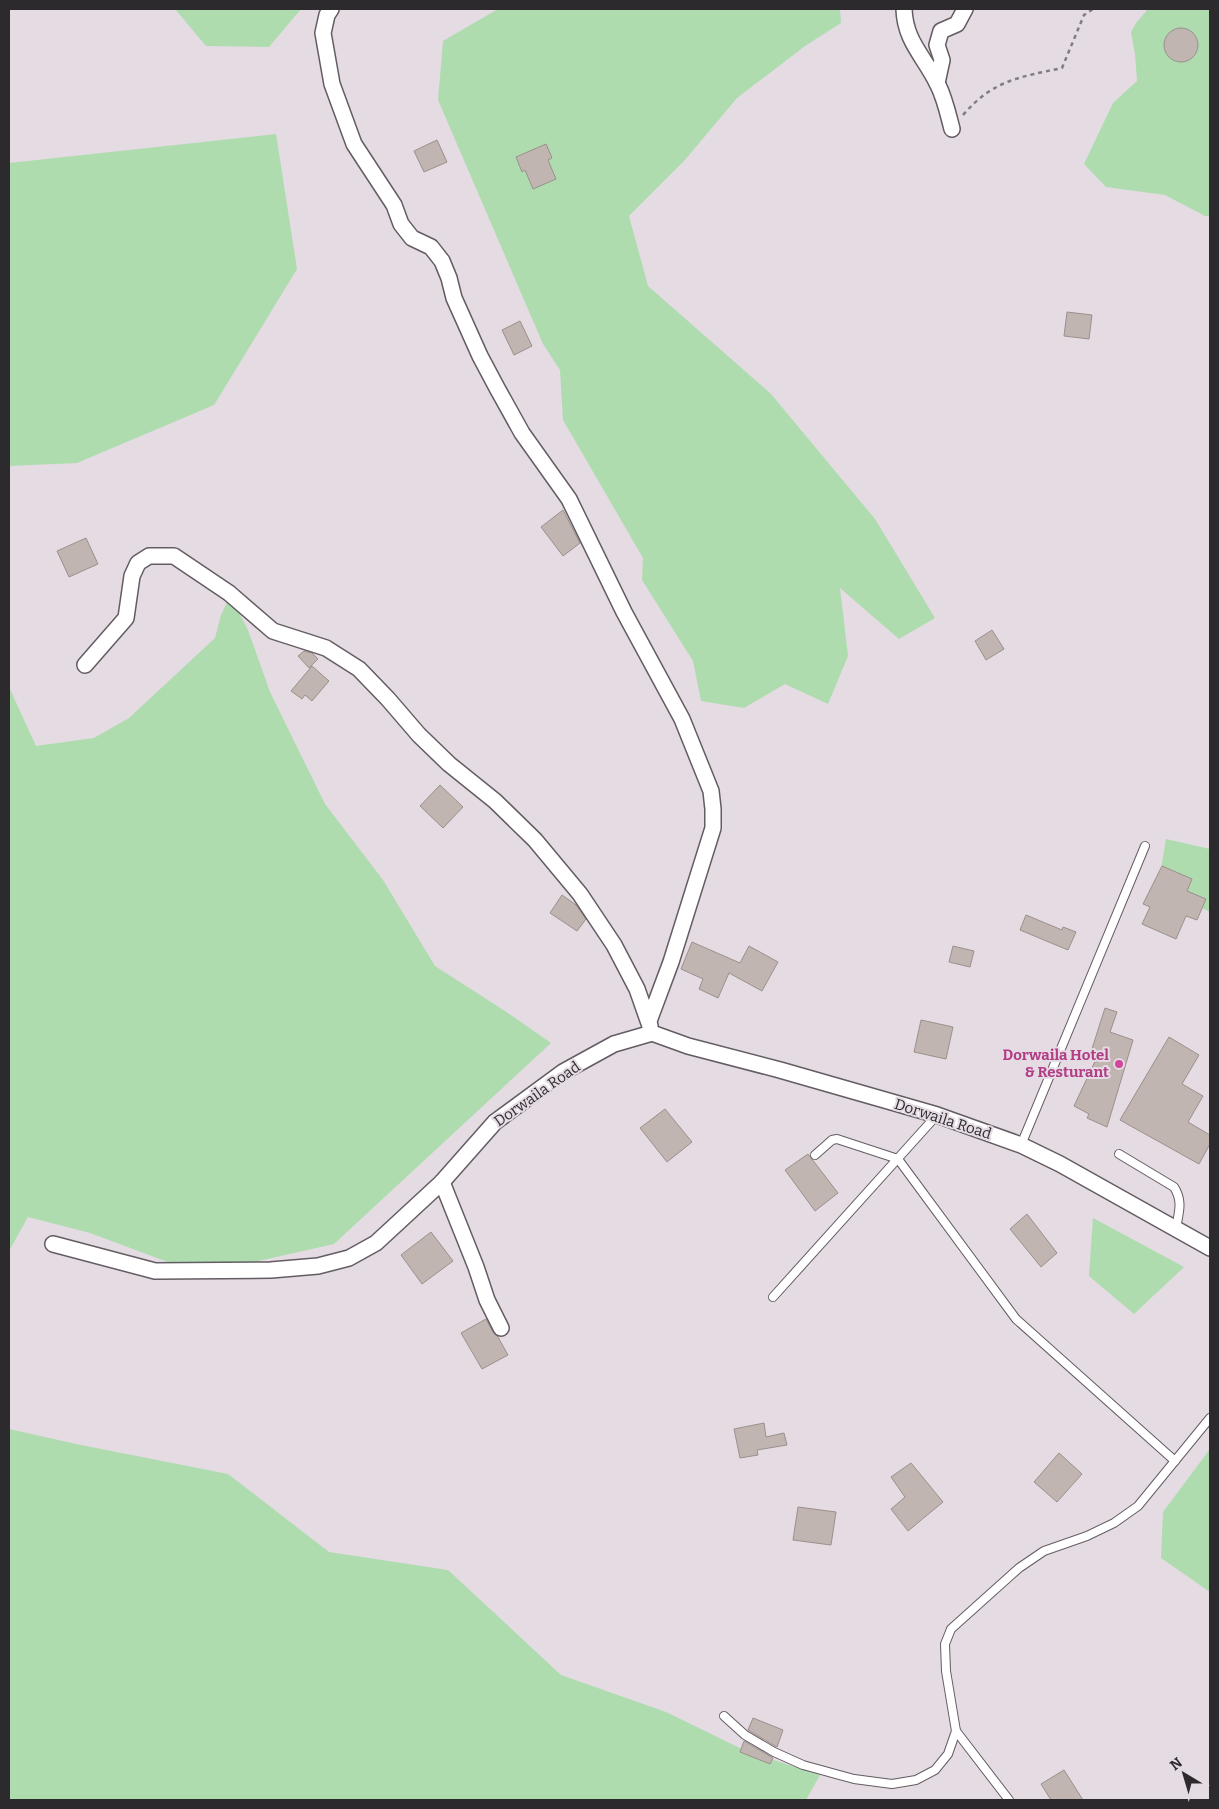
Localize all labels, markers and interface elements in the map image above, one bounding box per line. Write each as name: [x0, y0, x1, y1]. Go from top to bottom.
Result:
place label: Dorwaila Hotel & Resturant: [1003, 1046, 1109, 1081]
street label: Dorwaila Road: [490, 1058, 584, 1130]
marker: Dorwaila Hotel & Resturant: [1113, 1058, 1125, 1070]
street label: Dorwaila Road: [892, 1095, 994, 1143]
north arrow: [1159, 1749, 1209, 1799]
text: N: [1167, 1754, 1186, 1774]

